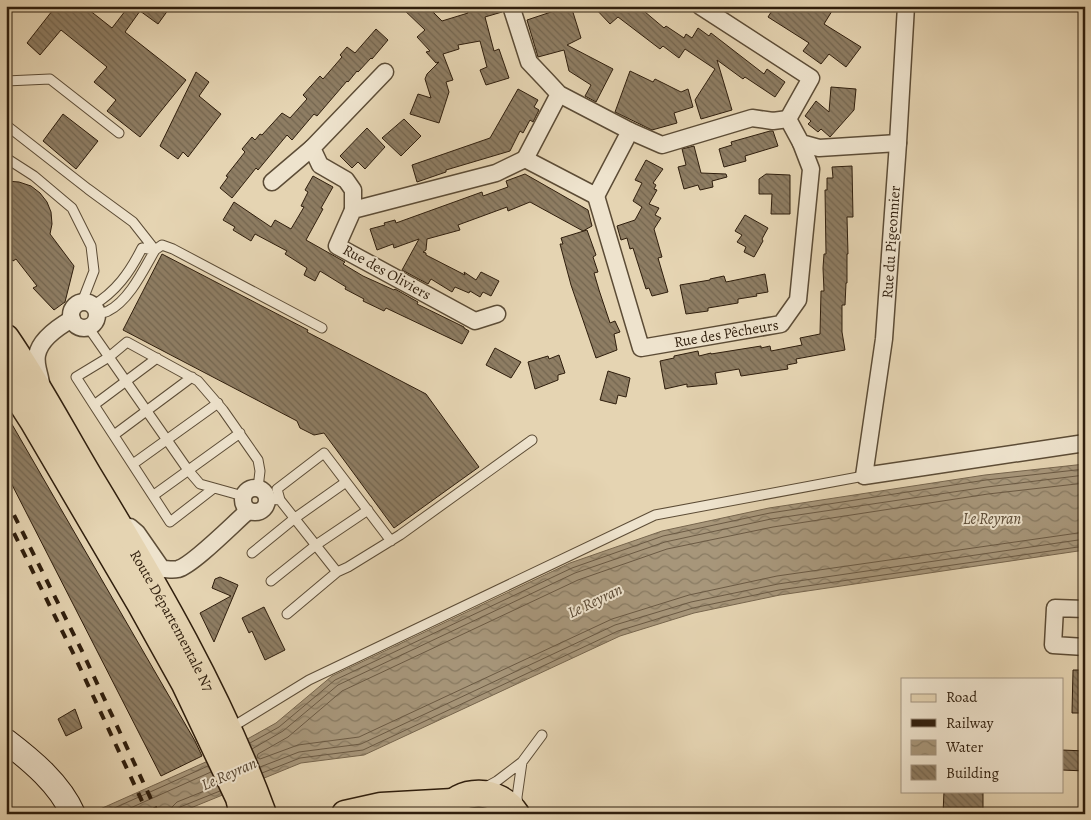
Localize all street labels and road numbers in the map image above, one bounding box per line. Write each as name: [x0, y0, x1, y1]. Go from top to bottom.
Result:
street label: Rue du Pigeonnier: [877, 185, 905, 299]
street label: Rue des Oliviers: [339, 240, 435, 304]
street label: Rue des Pêcheurs: [672, 315, 780, 352]
street label: Route Départementale N7: [125, 546, 219, 696]

